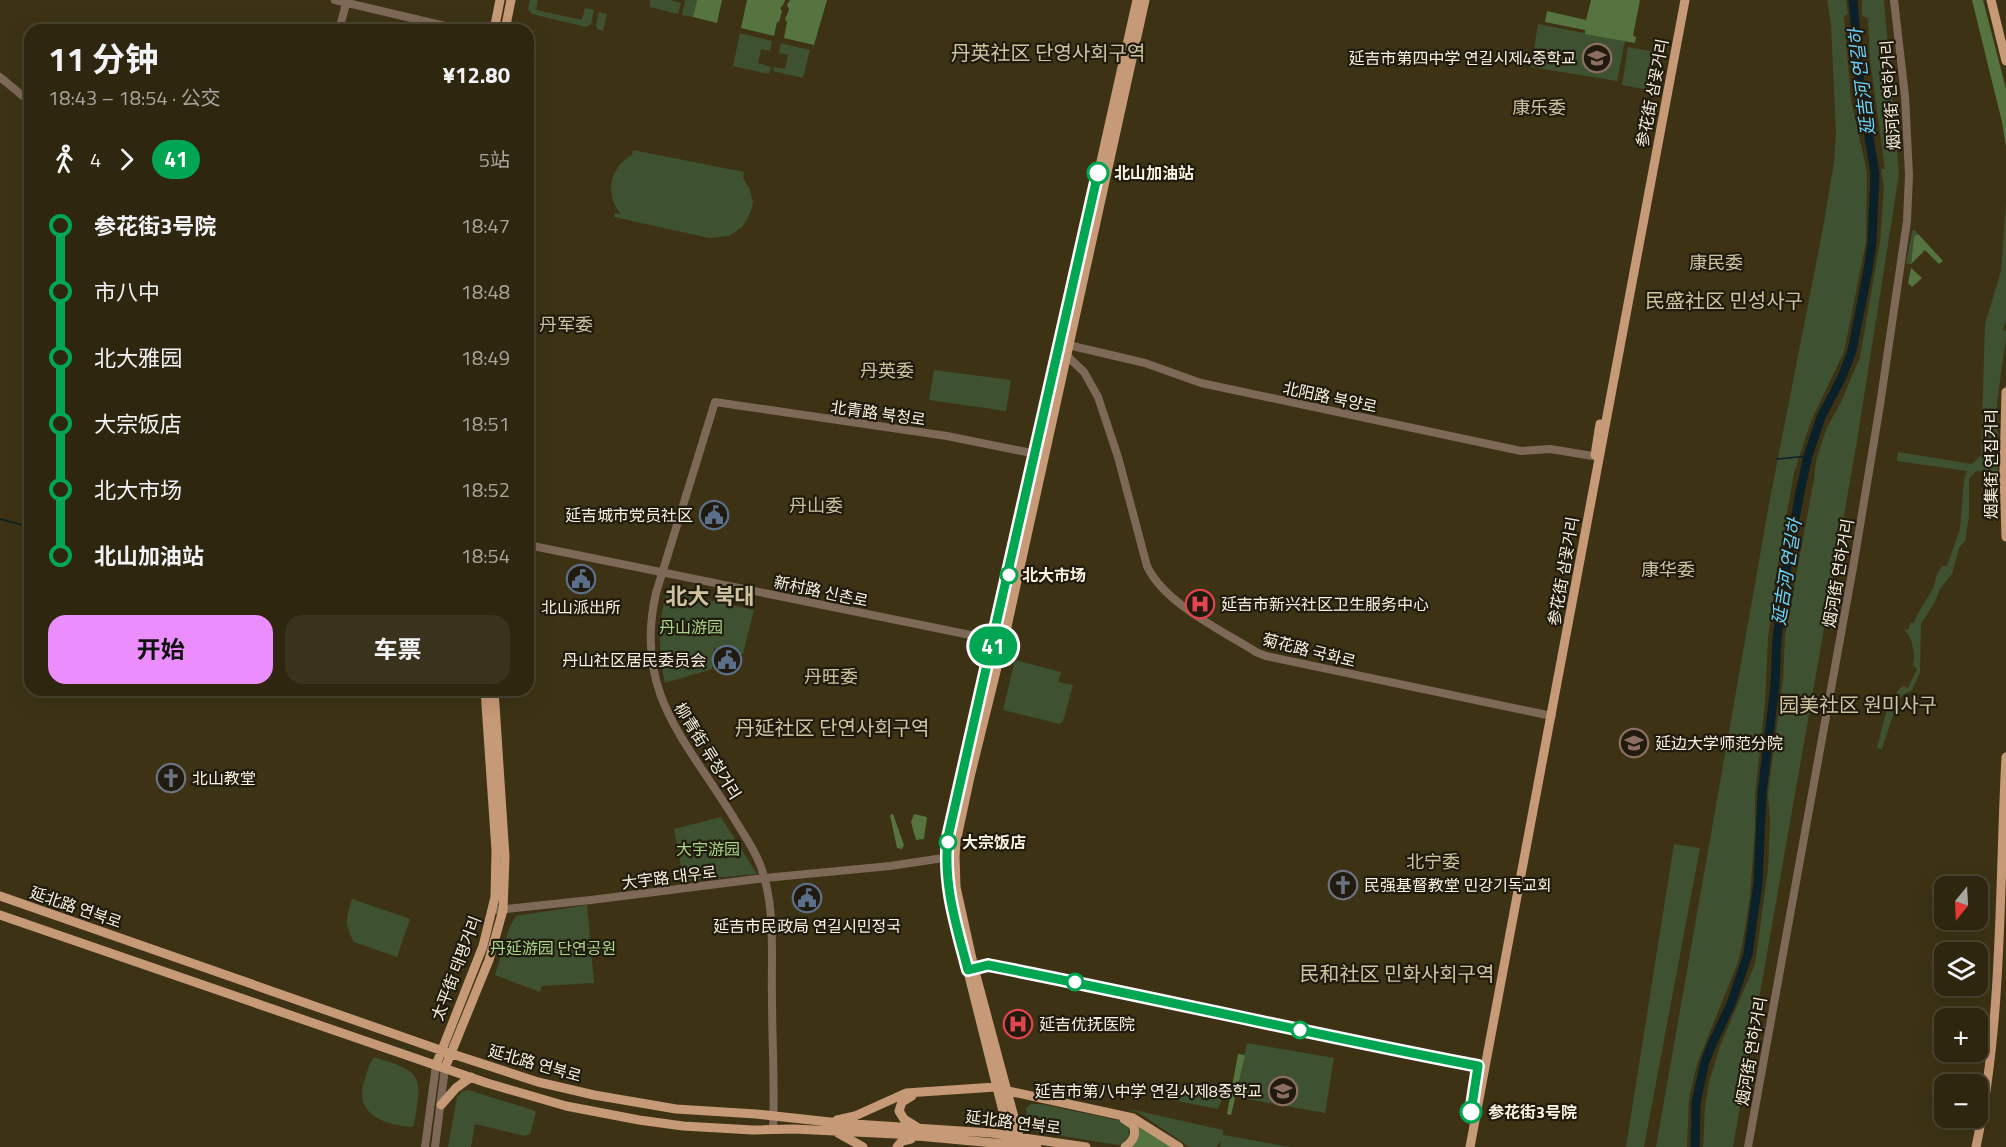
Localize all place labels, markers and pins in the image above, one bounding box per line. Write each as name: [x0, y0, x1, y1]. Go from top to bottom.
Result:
school or university icon: 延吉市第四中学 연길시제4중학교: [1581, 42, 1613, 74]
place label: 延吉市第四中学 연길시제4중학교: [1348, 46, 1576, 70]
place label: 北山加油站: [1114, 161, 1194, 185]
marker: 北山加油站: [1087, 162, 1109, 184]
public building icon: 延吉城市党员社区: [698, 499, 730, 531]
place label: 延吉城市党员社区: [565, 503, 693, 527]
public building icon: 北山派出所: [565, 563, 597, 595]
place label: 北大市场: [1022, 563, 1086, 587]
marker: 北大市场: [1000, 566, 1018, 584]
hospital icon: 延吉市新兴社区卫生服务中心: [1184, 588, 1216, 620]
place label: 延吉市新兴社区卫生服务中心: [1221, 592, 1429, 616]
place label: 北山派出所: [541, 595, 621, 619]
public building icon: 丹山社区居民委员会: [711, 644, 743, 676]
place label: 丹山社区居民委员会: [562, 648, 706, 672]
school or university icon: 延边大学师范分院: [1618, 727, 1650, 759]
place label: 延边大学师范分院: [1655, 731, 1783, 755]
church icon: 北山教堂: [155, 762, 187, 794]
place label: 北山教堂: [192, 766, 256, 790]
place label: 大宗饭店: [962, 830, 1026, 854]
marker: 大宗饭店: [939, 833, 957, 851]
church icon: 民强基督教堂 민강기독교회: [1327, 869, 1359, 901]
place label: 民强基督教堂 민강기독교회: [1364, 873, 1552, 897]
public building icon: 延吉市民政局 연길시민정국: [791, 882, 823, 914]
place label: 延吉市民政局 연길시민정국: [713, 914, 901, 938]
unlabelled marker: [1066, 973, 1084, 991]
hospital icon: 延吉优抚医院: [1002, 1008, 1034, 1040]
place label: 延吉优抚医院: [1039, 1012, 1135, 1036]
unlabelled marker: [1291, 1021, 1309, 1039]
school or university icon: 延吉市第八中学 연길시제8중학교: [1267, 1075, 1299, 1107]
place label: 延吉市第八中学 연길시제8중학교: [1034, 1079, 1262, 1103]
place label: 参花街3号院: [1488, 1100, 1577, 1124]
marker: 参花街3号院: [1460, 1101, 1482, 1123]

